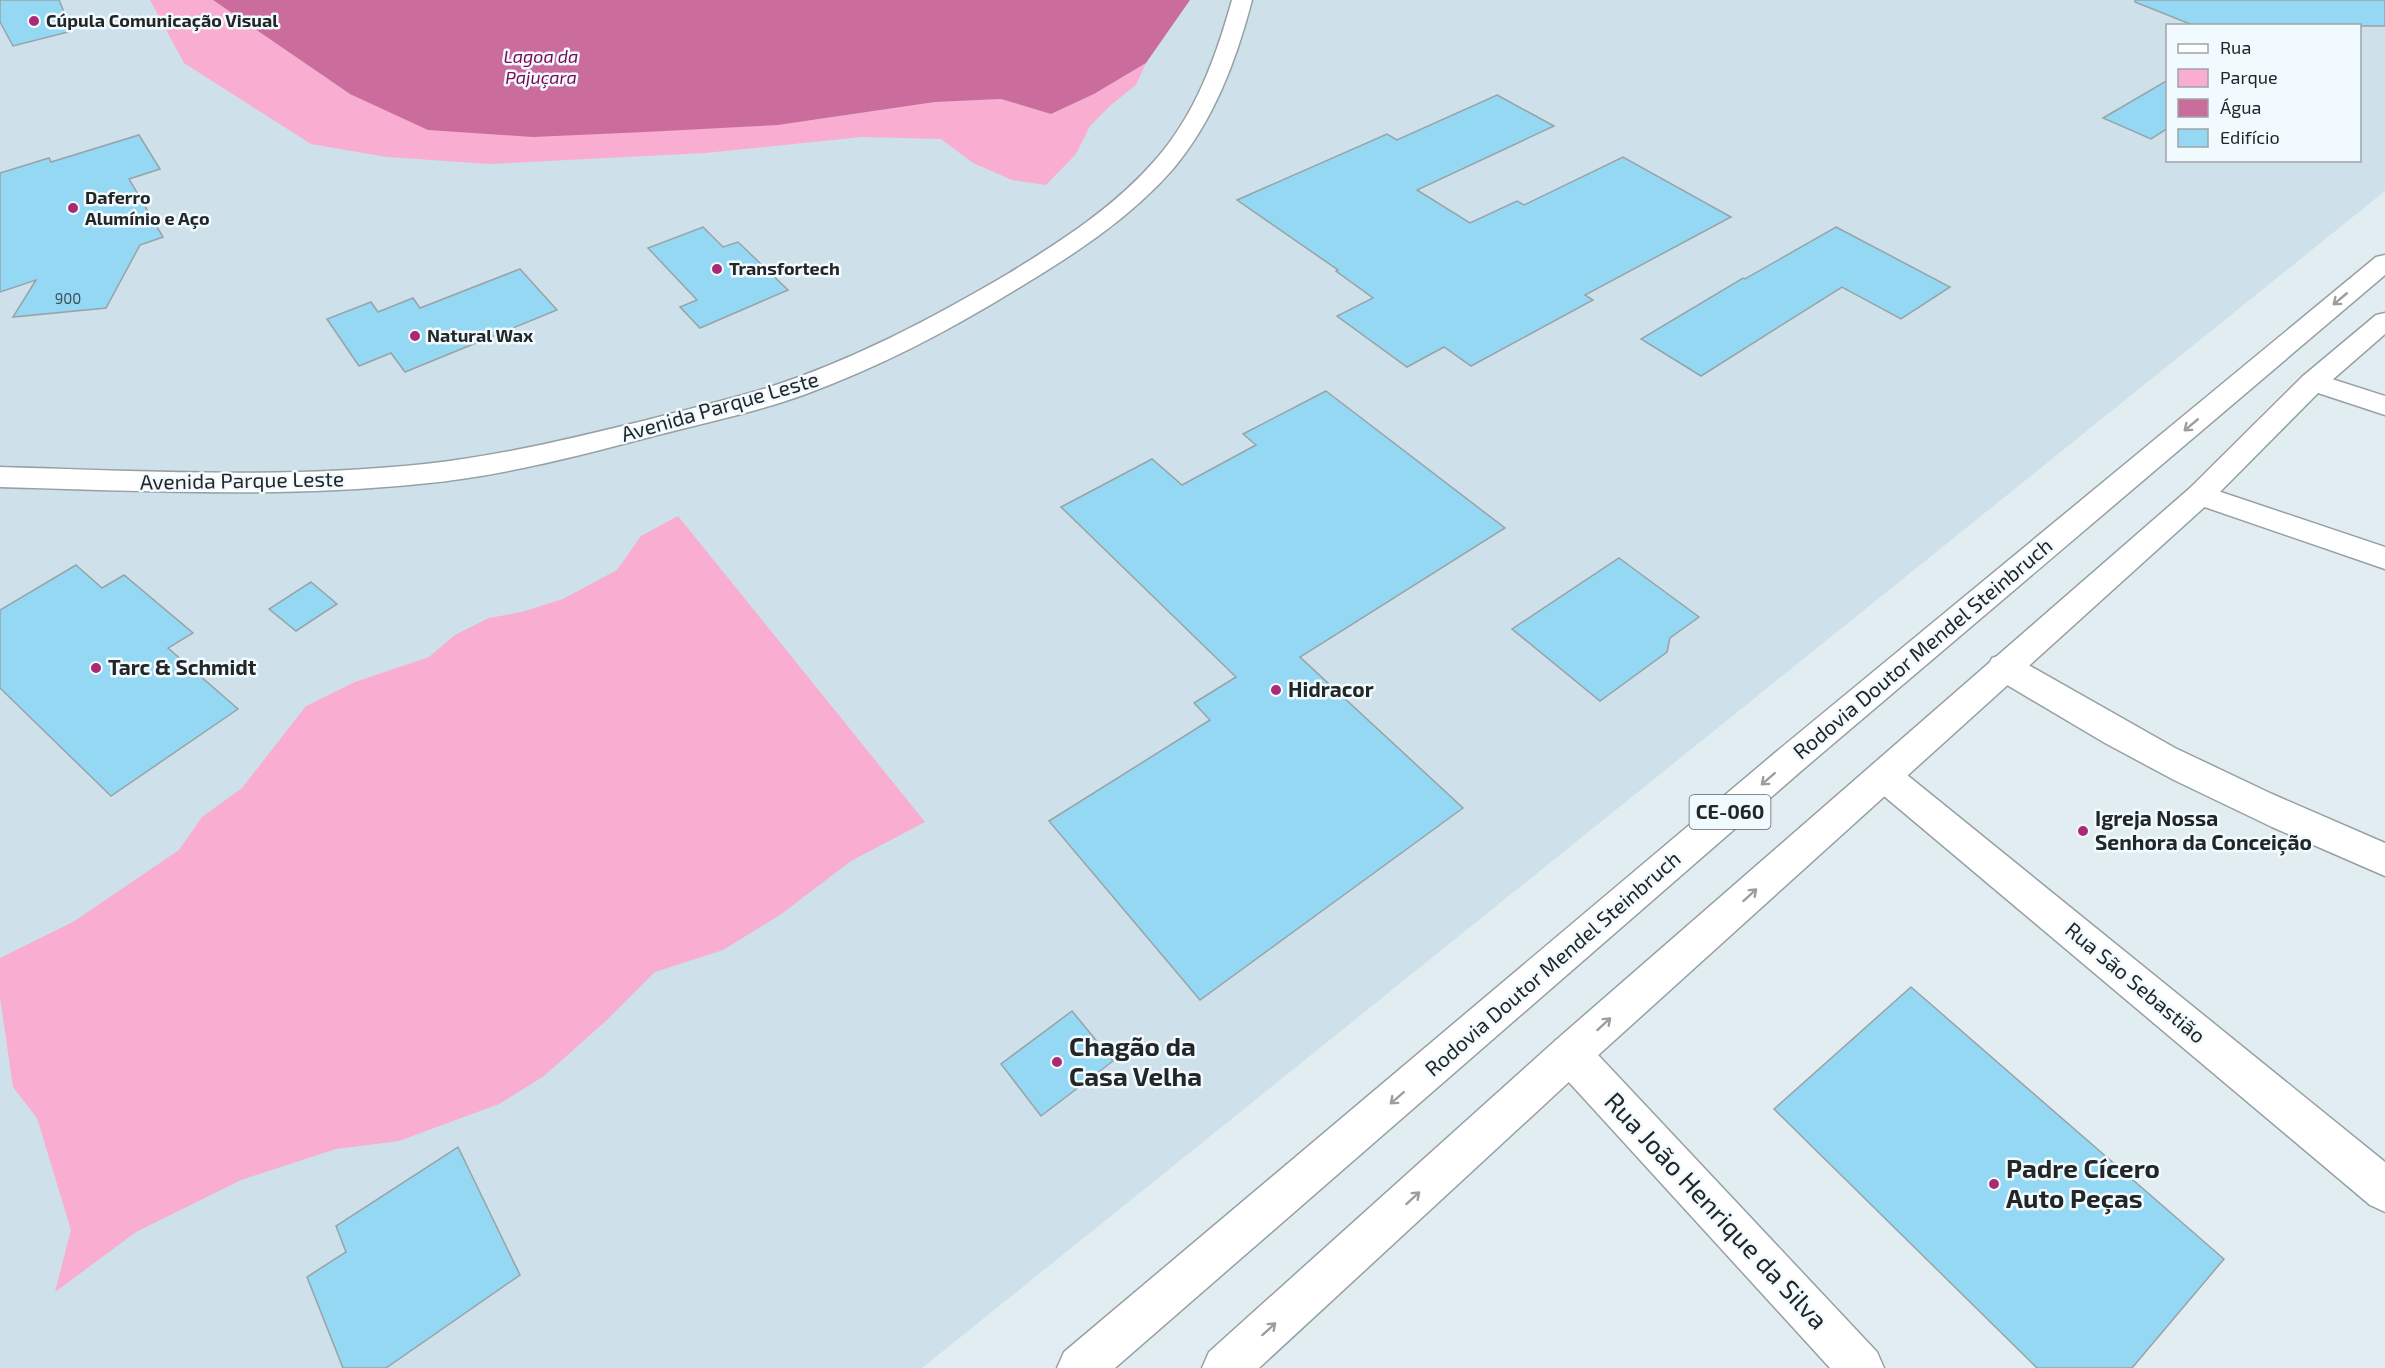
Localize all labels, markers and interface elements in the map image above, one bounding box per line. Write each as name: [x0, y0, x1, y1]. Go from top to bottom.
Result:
place label: Cúpula Comunicação Visual: [46, 9, 278, 32]
marker: Cúpula Comunicação Visual: [27, 14, 41, 28]
legend: [2166, 24, 2361, 162]
text: Rua: [2220, 36, 2251, 58]
water label: Lagoa da Pajuçara: [504, 45, 578, 89]
text: Parque: [2220, 66, 2278, 88]
text: Água: [2220, 96, 2261, 118]
text: Edifício: [2220, 126, 2280, 148]
place label: Daferro Alumínio e Aço: [85, 186, 210, 230]
marker: Daferro Alumínio e Aço: [66, 201, 80, 215]
place label: Transfortech: [729, 257, 840, 279]
marker: Transfortech: [710, 262, 724, 276]
house number: 900: [55, 289, 81, 307]
one-way arrow: [2332, 293, 2348, 306]
place label: Natural Wax: [427, 324, 534, 346]
marker: Natural Wax: [408, 329, 422, 343]
street label: Avenida Parque Leste: [618, 365, 821, 446]
one-way arrow: [2183, 418, 2199, 431]
street label: Avenida Parque Leste: [140, 465, 344, 494]
street label: Rodovia Doutor Mendel Steinbruch: [1787, 532, 2057, 764]
place label: Tarc & Schmidt: [108, 654, 257, 679]
marker: Tarc & Schmidt: [89, 661, 103, 675]
place label: Hidracor: [1288, 676, 1374, 701]
marker: Hidracor: [1269, 683, 1283, 697]
one-way arrow: [1761, 772, 1776, 786]
road number: CE-060: [1690, 795, 1770, 829]
place label: Igreja Nossa Senhora da Conceição: [2095, 805, 2312, 856]
marker: Igreja Nossa Senhora da Conceição: [2076, 824, 2090, 838]
street label: Rodovia Doutor Mendel Steinbruch: [1419, 845, 1685, 1081]
one-way arrow: [1742, 888, 1757, 902]
street label: Rua São Sebastião: [2061, 916, 2211, 1048]
one-way arrow: [1596, 1017, 1611, 1031]
place label: Chagão da Casa Velha: [1069, 1030, 1202, 1091]
marker: Chagão da Casa Velha: [1050, 1055, 1064, 1069]
street label: Rua João Henrique da Silva: [1599, 1085, 1835, 1335]
one-way arrow: [1390, 1091, 1405, 1105]
place label: Padre Cícero Auto Peças: [2006, 1152, 2160, 1215]
marker: Padre Cícero Auto Peças: [1987, 1177, 2001, 1191]
one-way arrow: [1406, 1191, 1421, 1205]
one-way arrow: [1261, 1322, 1276, 1336]

